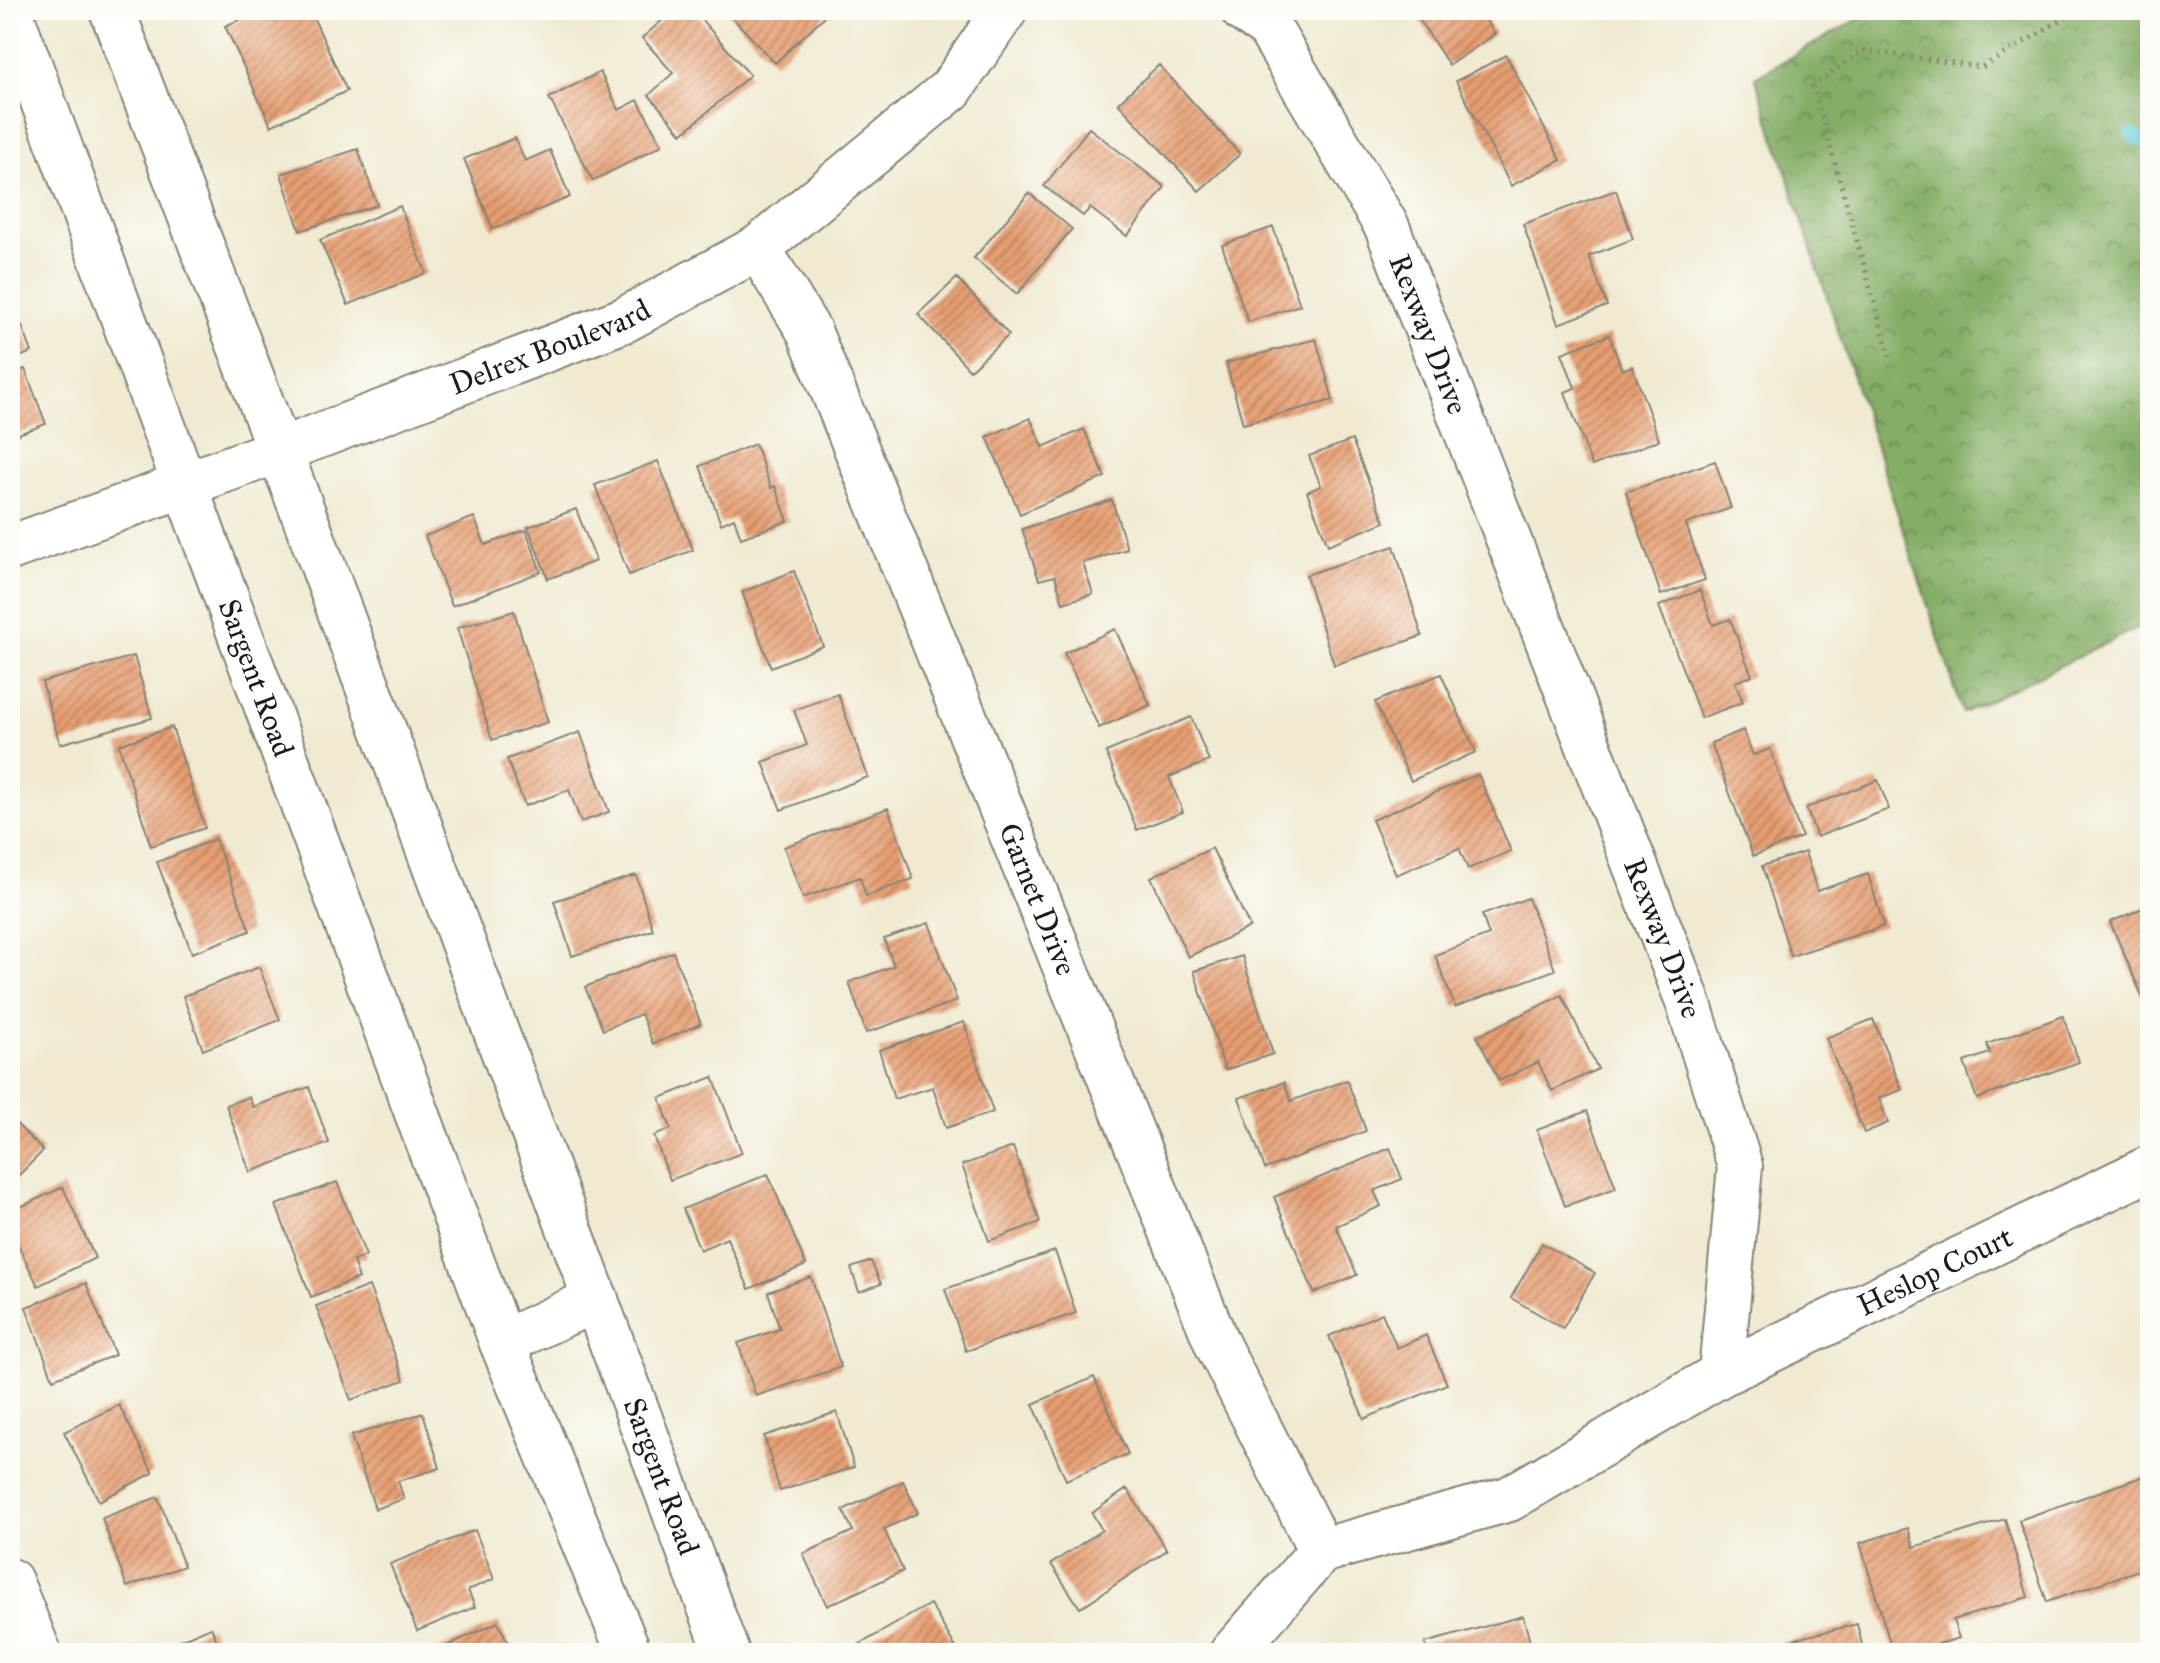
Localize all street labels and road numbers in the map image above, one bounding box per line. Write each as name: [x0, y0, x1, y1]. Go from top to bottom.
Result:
street label: Rexway Drive: [1381, 249, 1476, 419]
street label: Delrex Boulevard: [445, 291, 656, 403]
street label: Sargent Road: [211, 594, 302, 762]
street label: Garnet Drive: [991, 818, 1085, 981]
street label: Rexway Drive: [1616, 853, 1710, 1023]
street label: Heslop Court: [1852, 1219, 2019, 1324]
street label: Sargent Road: [616, 1393, 707, 1560]

